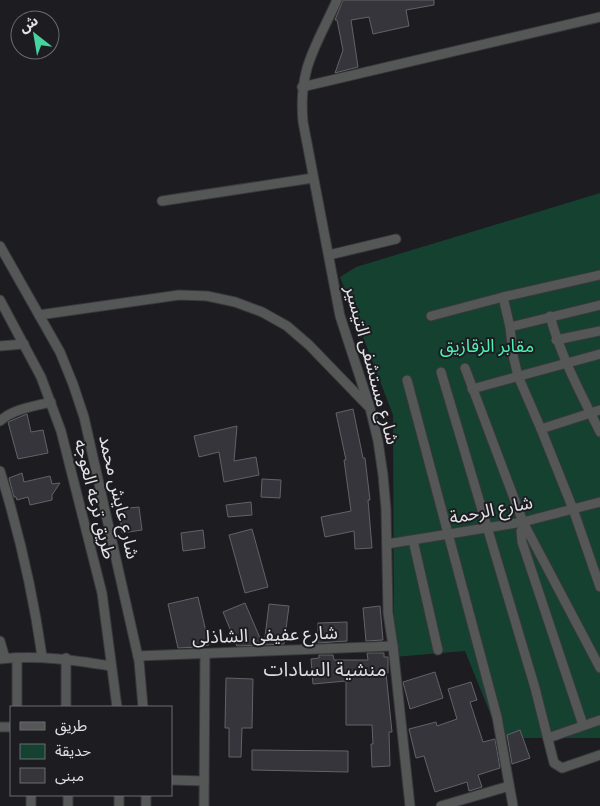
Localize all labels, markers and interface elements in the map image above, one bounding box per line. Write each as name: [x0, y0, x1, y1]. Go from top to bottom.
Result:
north arrow: [10, 10, 60, 60]
text: ش: [15, 11, 41, 36]
street label: شارع مستشفى التيسير: [337, 282, 405, 448]
park label: مقابر الزقازيق: [440, 334, 534, 357]
street label: شارع عايش محمد: [91, 433, 145, 562]
street label: طريق ترعه العوجه: [69, 437, 121, 561]
street label: شارع الرحمة: [447, 490, 535, 532]
street label: شارع عفيفى الشاذلى: [192, 620, 338, 652]
district label: منشية السادات: [264, 656, 386, 680]
legend: [10, 706, 172, 796]
text: طريق: [55, 716, 87, 736]
text: حديقة: [55, 741, 91, 759]
text: مبنى: [55, 766, 84, 785]

